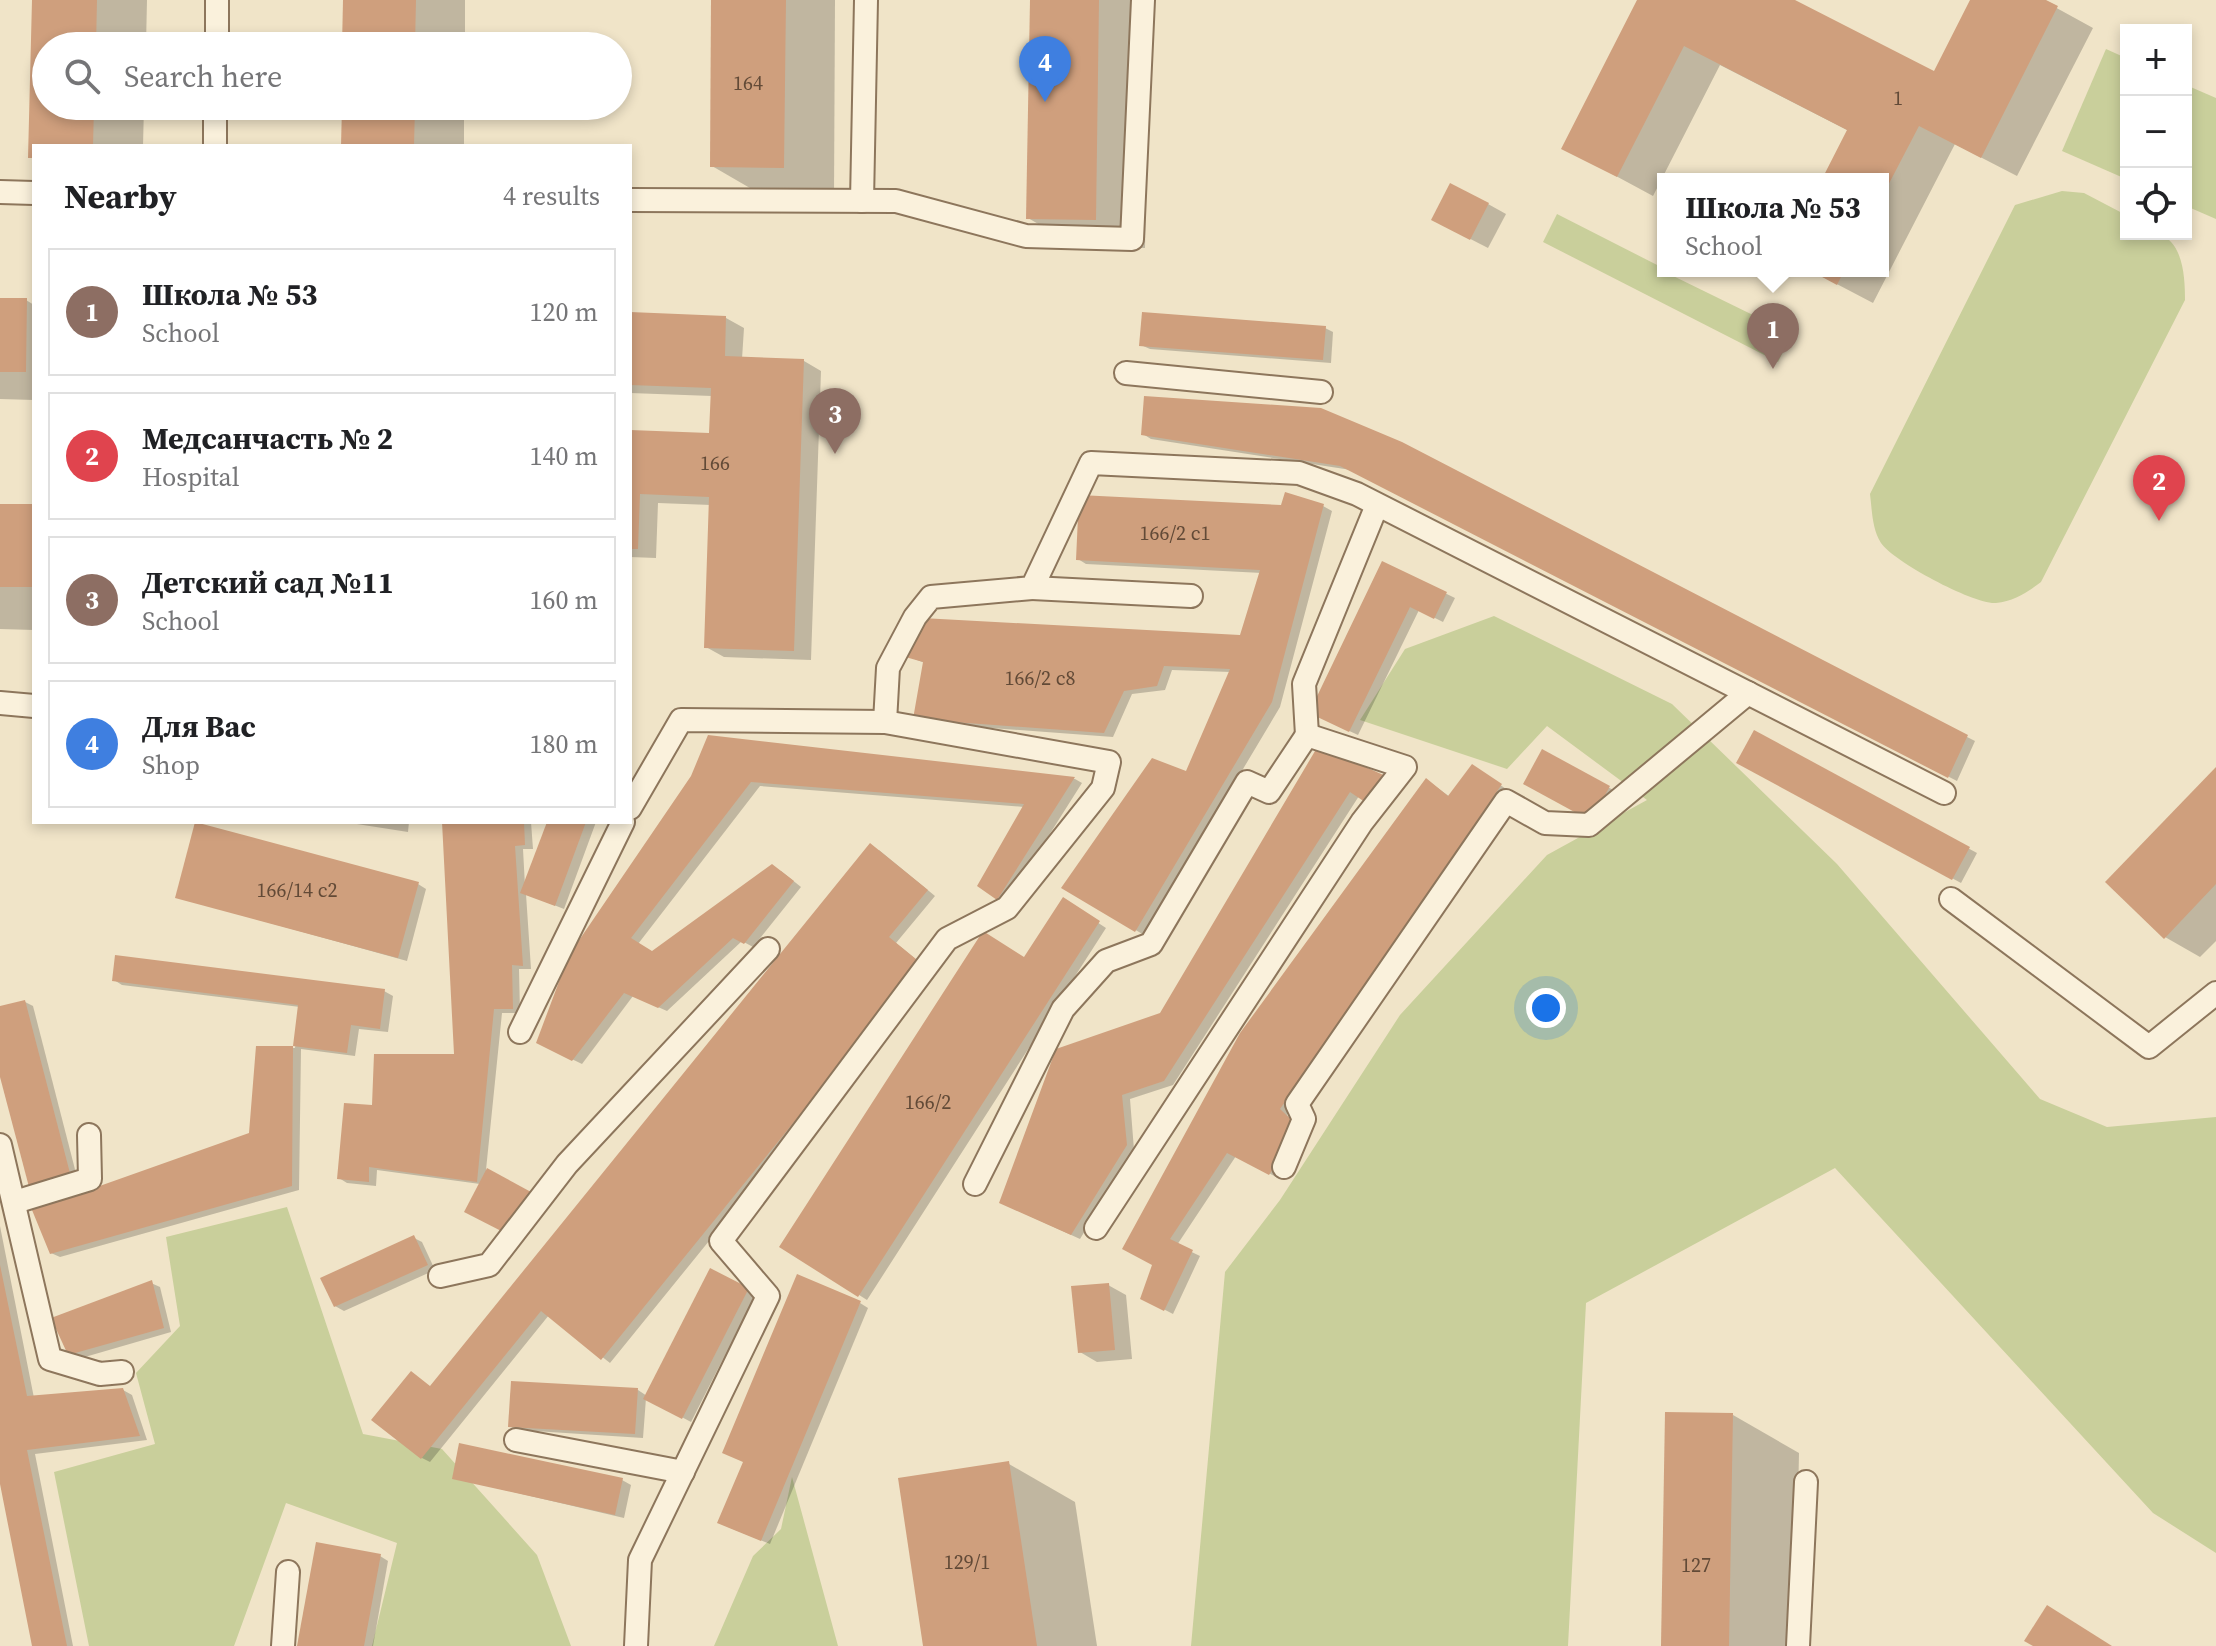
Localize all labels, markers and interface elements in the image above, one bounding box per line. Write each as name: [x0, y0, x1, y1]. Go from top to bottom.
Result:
map controls: [2120, 24, 2192, 240]
button: +: [2120, 24, 2192, 96]
search box: [32, 32, 632, 120]
pin: 4: [1019, 36, 1071, 102]
icon: search: [60, 54, 104, 98]
text: Search here: [124, 56, 282, 97]
house number: 164: [733, 69, 763, 97]
house number: 1: [1893, 84, 1903, 112]
button: −: [2120, 96, 2192, 168]
button: locate: [2120, 168, 2192, 240]
text: Nearby: [64, 173, 177, 219]
popup: [1657, 173, 1889, 277]
text: 4 results: [503, 178, 600, 214]
text: Школа № 53: [1685, 187, 1861, 228]
text: School: [1685, 228, 1763, 264]
text: Школа № 53: [142, 274, 318, 315]
text: 1: [85, 294, 99, 330]
text: 120 m: [530, 294, 598, 330]
pin: 1: [1747, 303, 1799, 369]
text: School: [142, 315, 219, 351]
pin: 3: [809, 388, 861, 454]
text: Медсанчасть № 2: [142, 418, 393, 459]
text: 2: [85, 438, 99, 474]
text: 140 m: [530, 438, 598, 474]
house number: 166: [700, 449, 730, 477]
pin: 2: [2133, 455, 2185, 521]
text: Hospital: [142, 459, 240, 495]
house number: 166/2 с1: [1139, 519, 1211, 547]
text: Детский сад №11: [142, 562, 394, 603]
text: 3: [85, 582, 99, 618]
text: 160 m: [530, 582, 598, 618]
text: School: [142, 603, 219, 639]
house number: 166/2 с8: [1004, 664, 1076, 692]
text: Для Вас: [142, 706, 256, 747]
text: 4: [85, 726, 99, 762]
text: 180 m: [530, 726, 598, 762]
text: Shop: [142, 747, 200, 783]
house number: 166/14 с2: [256, 876, 338, 904]
your location: [1526, 988, 1566, 1028]
house number: 166/2: [905, 1088, 951, 1116]
house number: 129/1: [944, 1548, 990, 1576]
house number: 127: [1681, 1551, 1711, 1579]

